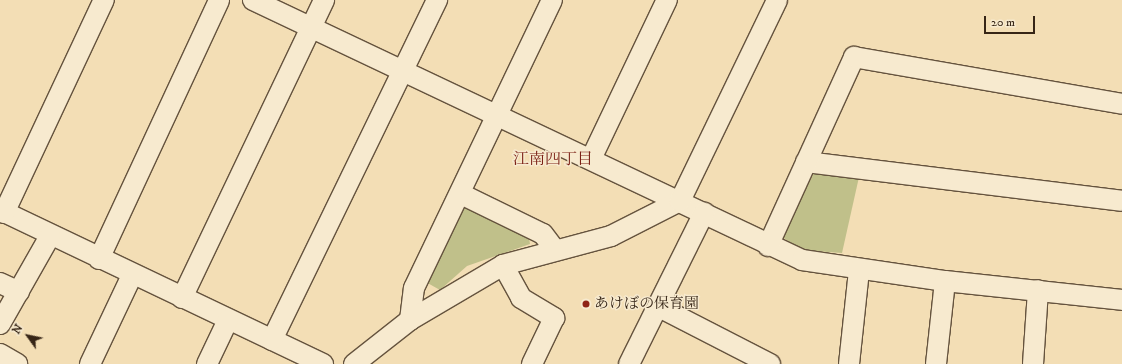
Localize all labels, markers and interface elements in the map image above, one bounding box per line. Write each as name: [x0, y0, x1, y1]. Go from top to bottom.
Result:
scale bar: [986, 8, 1037, 34]
text: 20 m: [991, 15, 1015, 30]
district label: 江南四丁目: [513, 149, 593, 169]
place label: あけぼの保育園: [594, 295, 699, 313]
marker: あけぼの保育園: [581, 299, 591, 309]
north arrow: [8, 316, 48, 356]
text: N: [10, 322, 26, 337]

